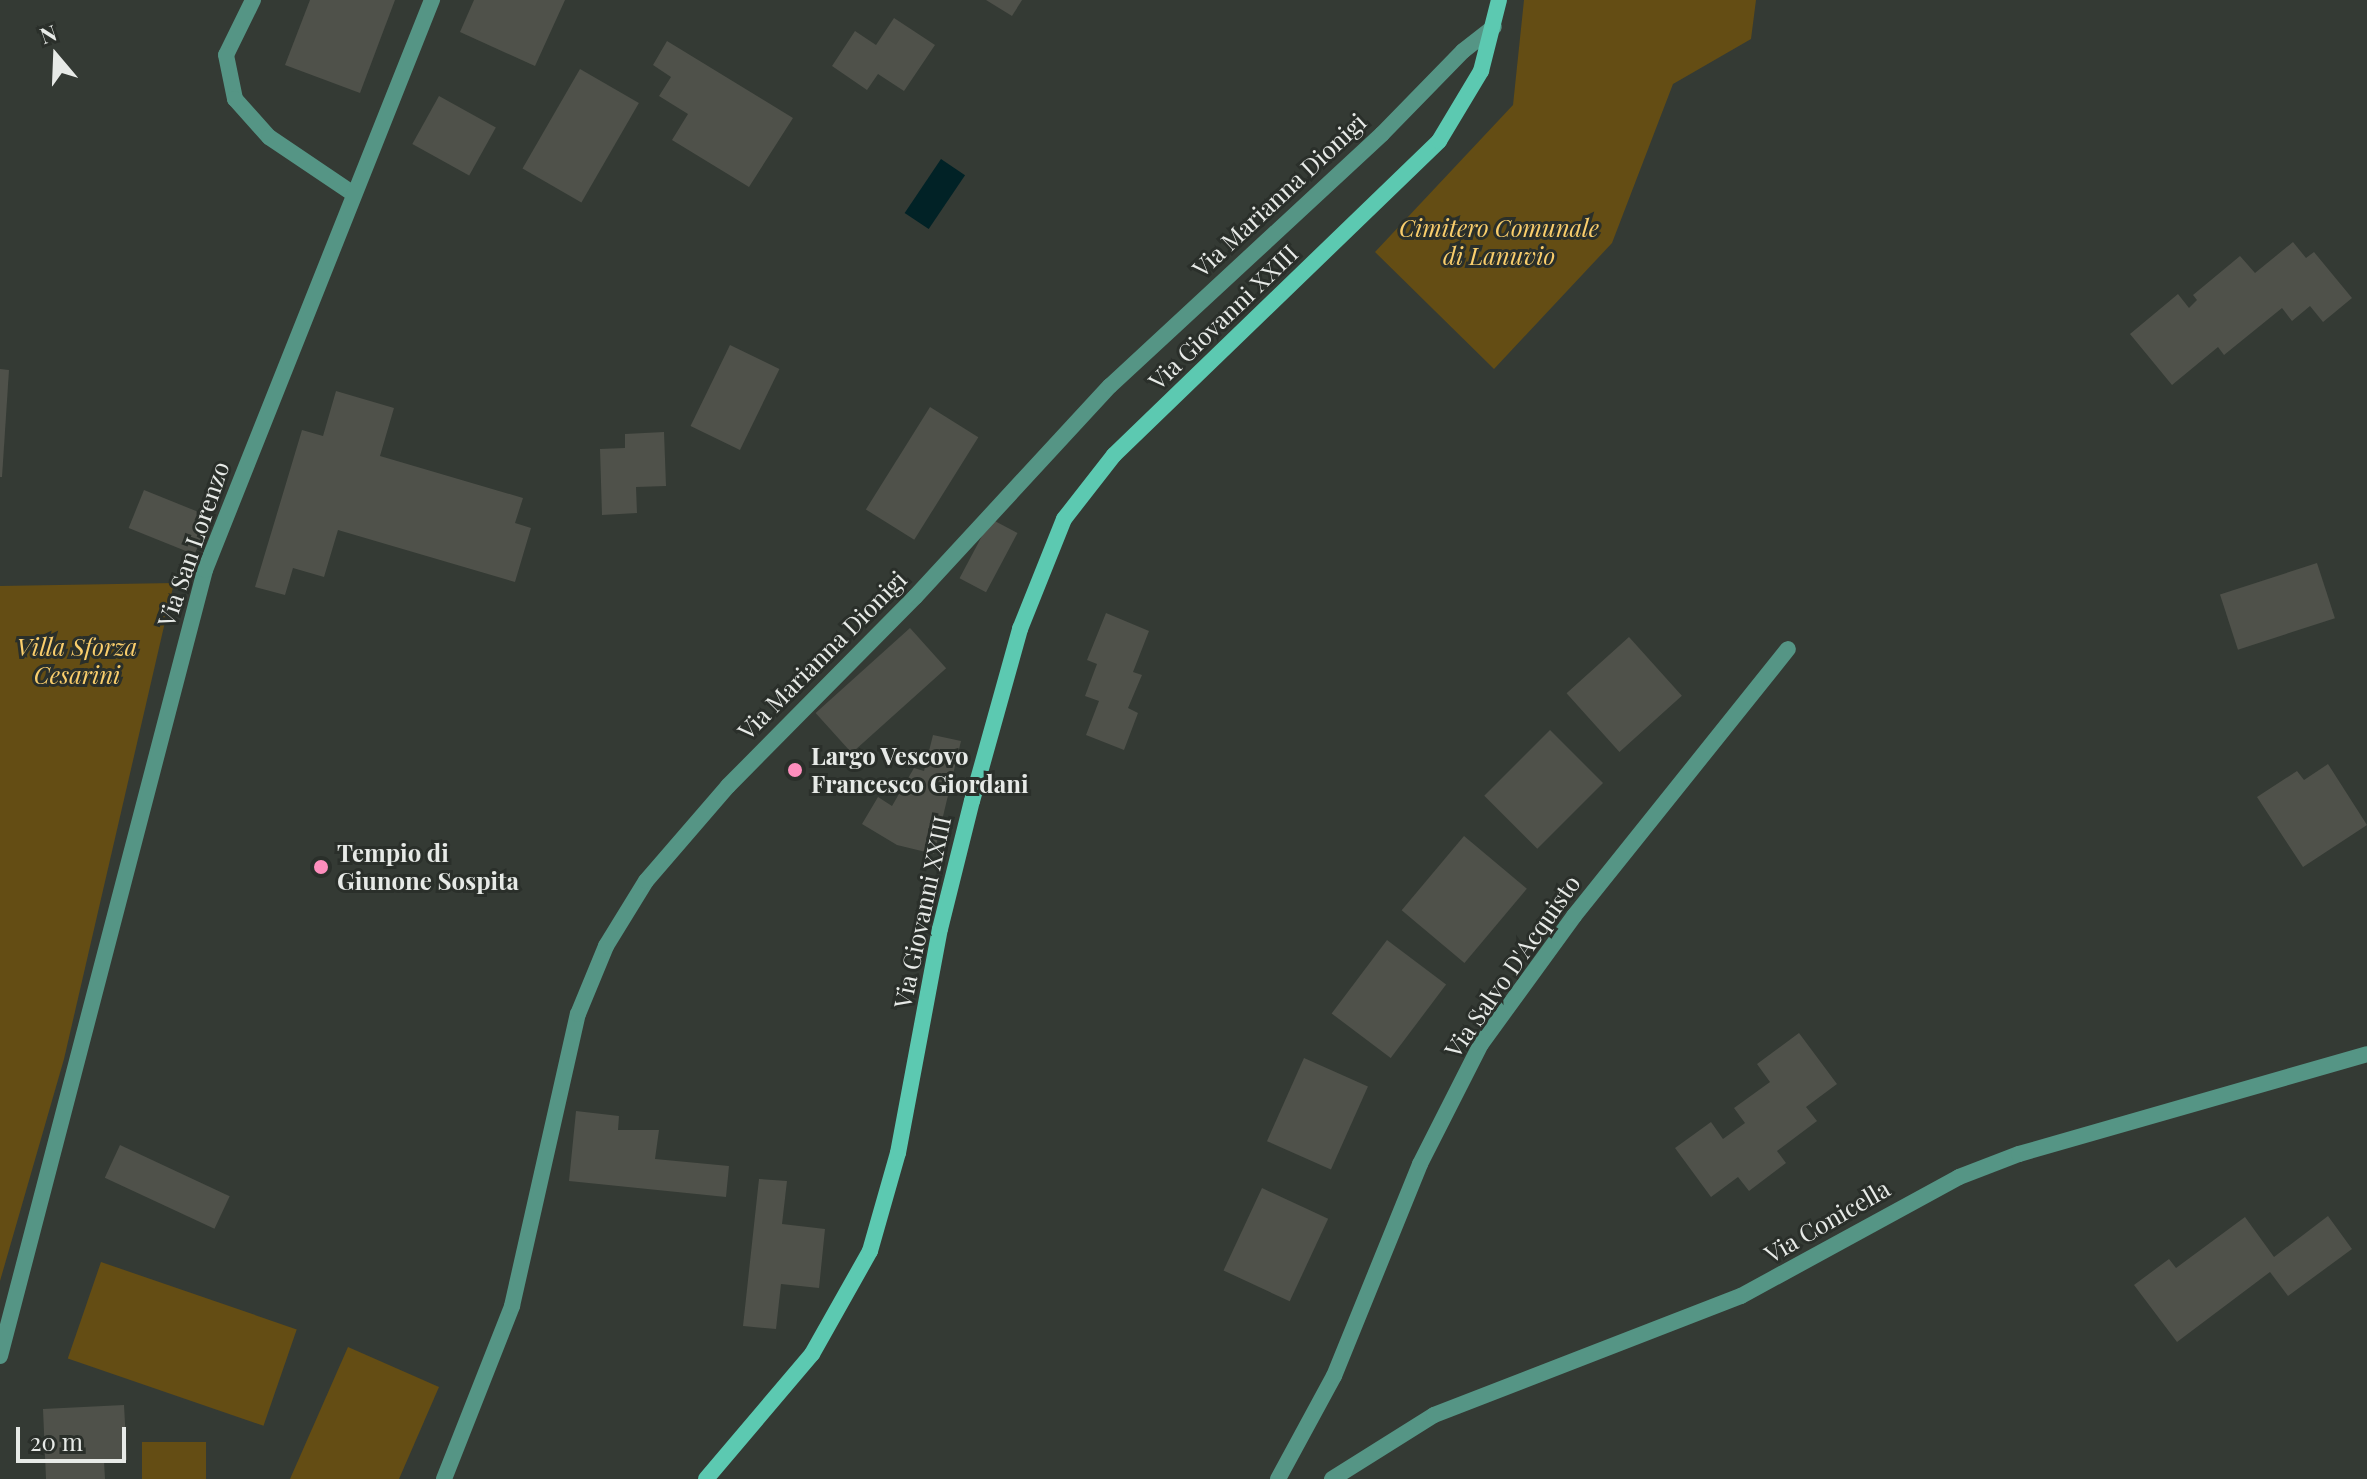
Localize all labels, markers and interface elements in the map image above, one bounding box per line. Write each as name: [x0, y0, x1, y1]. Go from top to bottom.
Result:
north arrow: [16, 16, 96, 96]
text: N: [36, 17, 61, 50]
street label: Via Marianna Dionigi: [1186, 107, 1372, 283]
park label: Cimitero Comunale di Lanuvio: [1399, 214, 1599, 270]
street label: Via Giovanni XXIII: [1142, 238, 1304, 396]
street label: Via San Lorenzo: [151, 457, 235, 631]
street label: Via Marianna Dionigi: [732, 565, 912, 745]
park label: Villa Sforza Cesarini: [17, 633, 137, 689]
place label: Largo Vescovo Francesco Giordani: [811, 742, 1028, 798]
marker: Largo Vescovo Francesco Giordani: [786, 761, 804, 779]
street label: Via Giovanni XXIII: [888, 813, 956, 1011]
place label: Tempio di Giunone Sospita: [337, 839, 519, 895]
marker: Tempio di Giunone Sospita: [312, 858, 330, 876]
street label: Via Salvo D'Acquisto: [1438, 869, 1586, 1063]
street label: Via Conicella: [1759, 1174, 1895, 1268]
scale bar: [20, 1411, 130, 1461]
text: 20 m: [30, 1425, 83, 1457]

